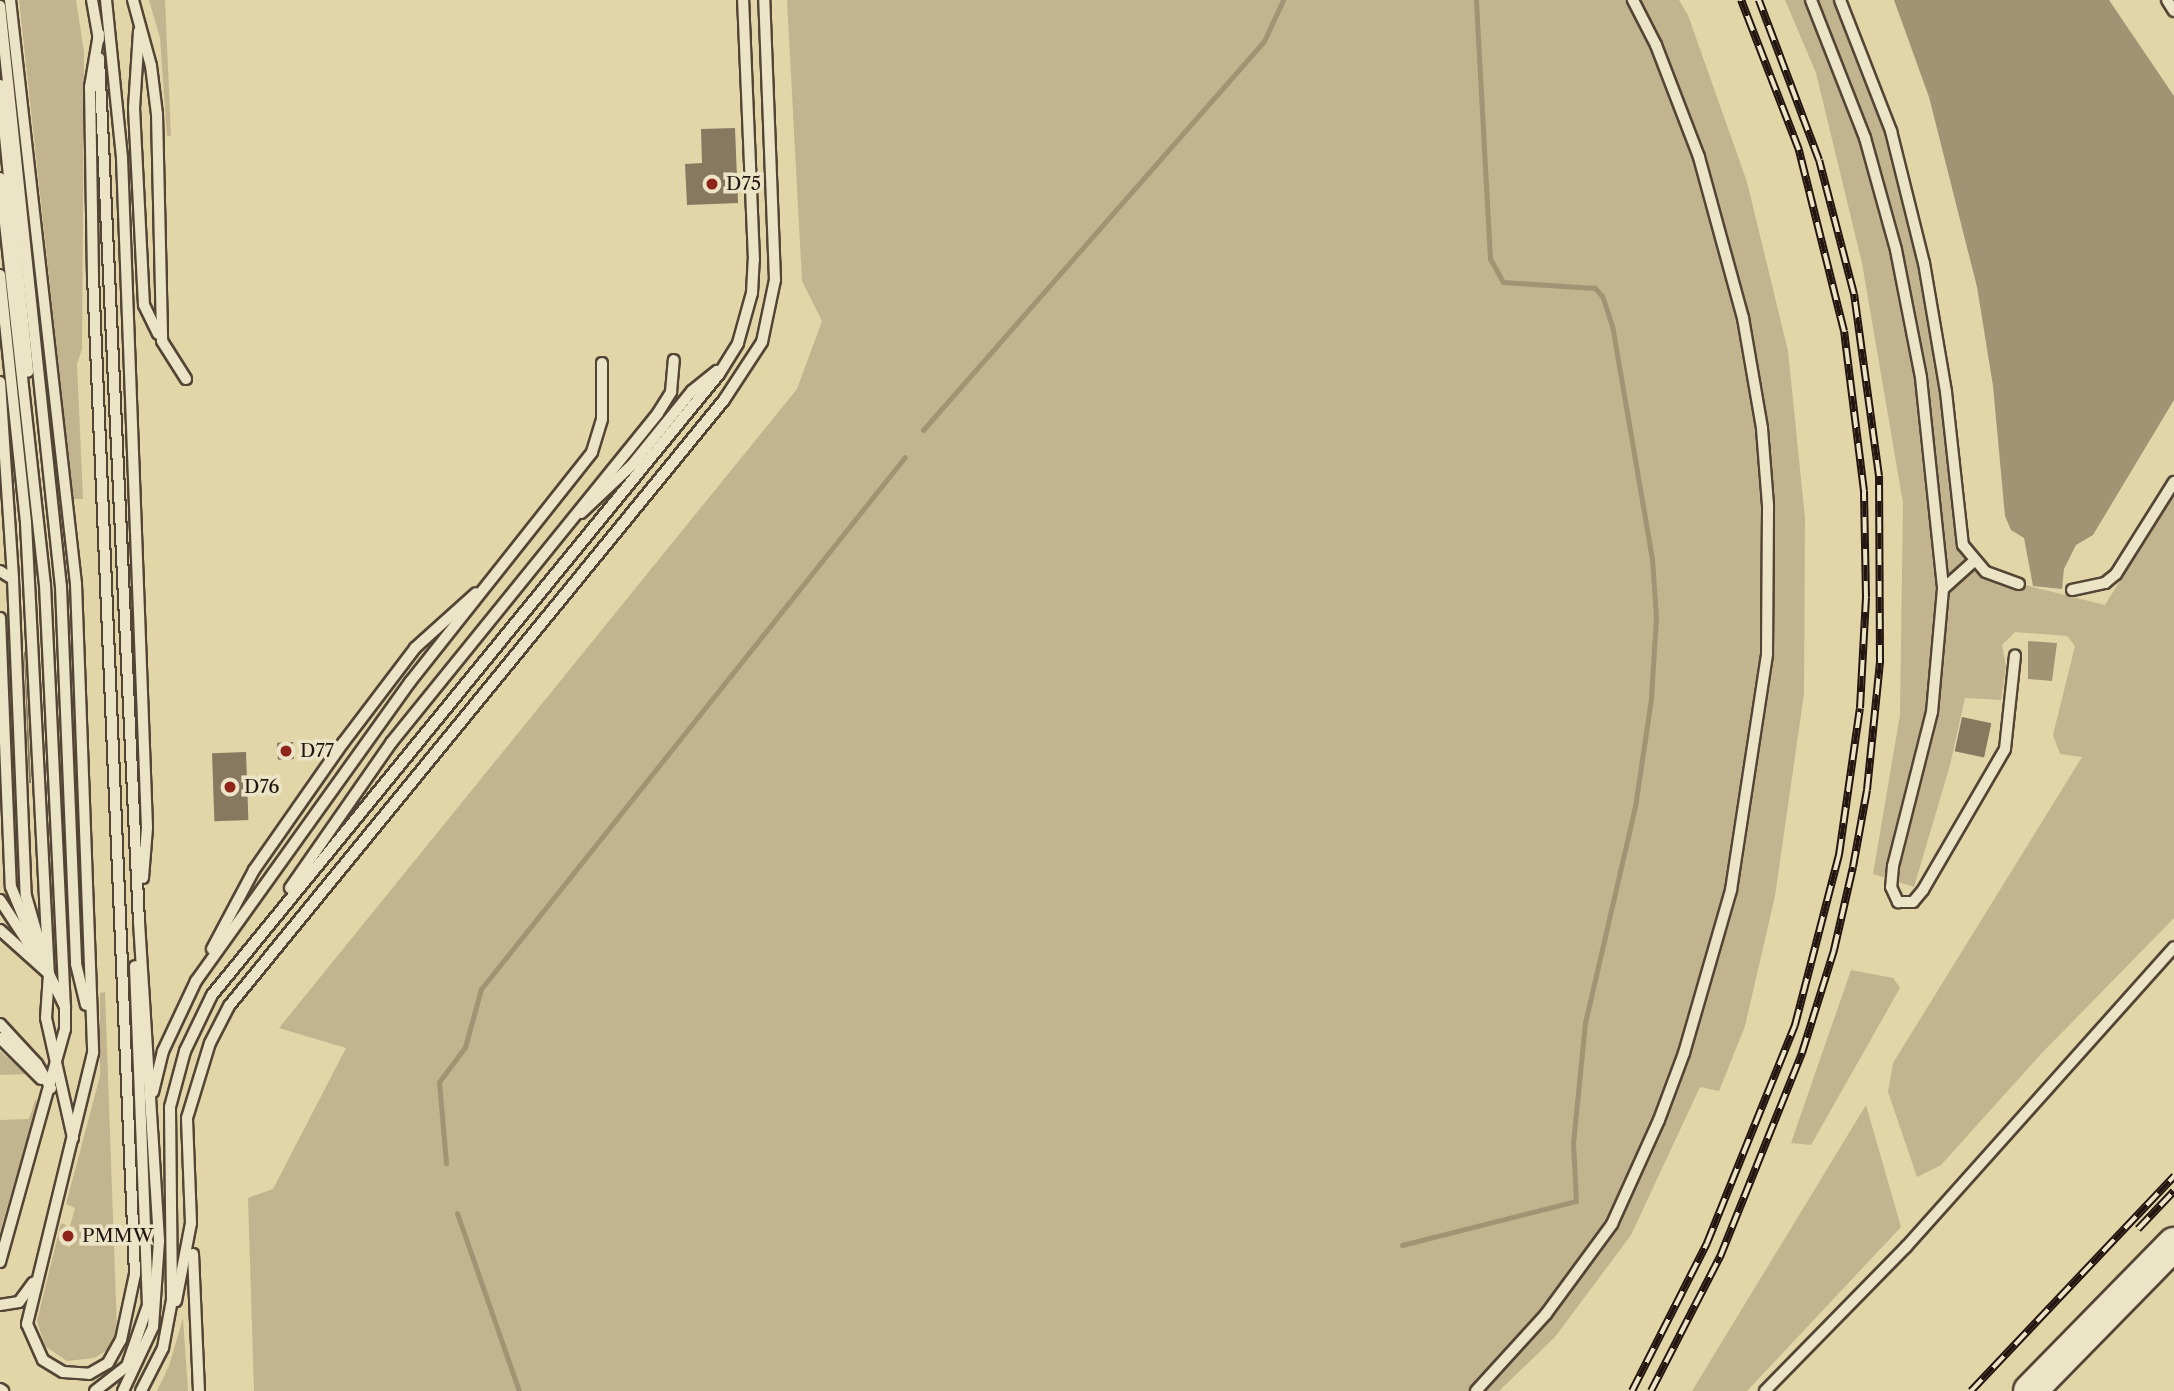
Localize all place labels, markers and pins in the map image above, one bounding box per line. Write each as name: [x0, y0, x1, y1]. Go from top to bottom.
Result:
place label: D75: [726, 173, 761, 195]
marker: D75: [704, 176, 720, 192]
place label: D77: [300, 740, 334, 762]
marker: D77: [278, 743, 294, 759]
place label: D76: [244, 776, 279, 798]
marker: D76: [222, 779, 238, 795]
place label: PMMW: [82, 1225, 154, 1247]
marker: PMMW: [60, 1228, 76, 1244]

